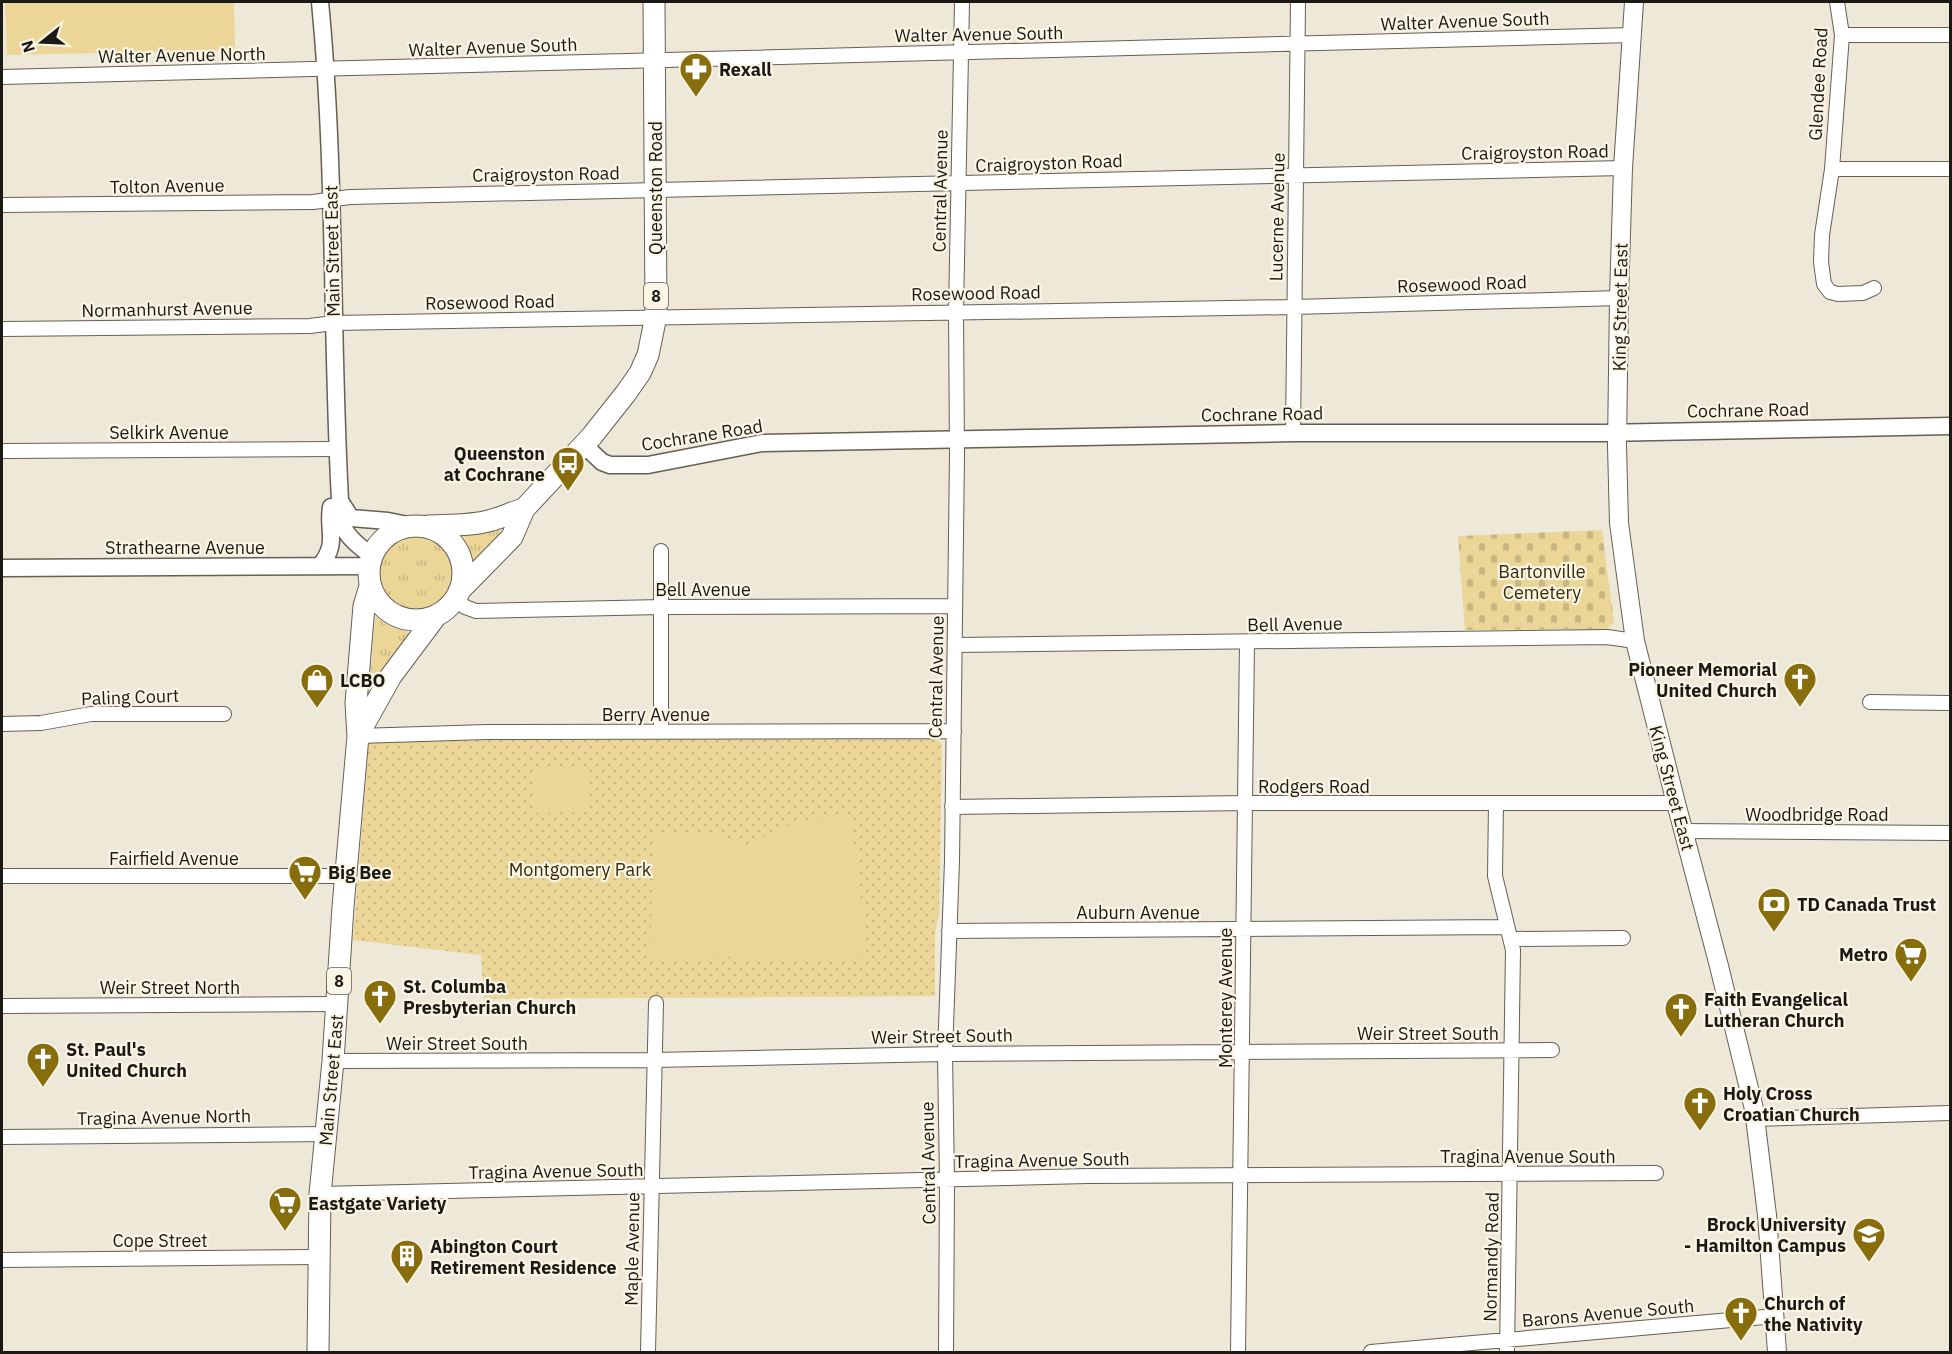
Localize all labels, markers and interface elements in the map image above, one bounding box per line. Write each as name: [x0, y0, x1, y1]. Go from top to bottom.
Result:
street label: Walter Avenue South: [1380, 7, 1550, 35]
north arrow: [12, 12, 72, 72]
street label: Walter Avenue South: [894, 21, 1064, 47]
street label: Glendee Road: [1804, 27, 1832, 141]
street label: Walter Avenue South: [408, 33, 578, 61]
text: N: [16, 38, 39, 55]
street label: Walter Avenue North: [98, 42, 266, 68]
pharmacy icon: Rexall: [678, 51, 714, 98]
place label: Rexall: [719, 58, 772, 81]
street label: Queenston Road: [644, 121, 667, 255]
street label: Central Avenue: [927, 129, 953, 253]
street label: Craigroyston Road: [1461, 139, 1609, 165]
street label: Craigroyston Road: [975, 149, 1123, 177]
street label: Lucerne Avenue: [1264, 152, 1290, 282]
street label: Craigroyston Road: [472, 161, 620, 187]
street label: Tolton Avenue: [109, 173, 225, 199]
street label: Main Street East: [319, 185, 345, 317]
street label: King Street East: [1607, 243, 1633, 371]
street label: Rosewood Road: [1397, 270, 1527, 298]
street label: Rosewood Road: [911, 280, 1041, 306]
road number: 8: [644, 283, 668, 309]
street label: Rosewood Road: [425, 289, 555, 315]
street label: Normanhurst Avenue: [81, 296, 253, 322]
street label: Cochrane Road: [1687, 397, 1809, 423]
street label: Cochrane Road: [1201, 401, 1323, 427]
street label: Cochrane Road: [640, 414, 764, 456]
street label: Selkirk Avenue: [109, 421, 229, 444]
place label: Queenston at Cochrane: [444, 442, 545, 486]
bus stop icon: Queenston at Cochrane: [550, 445, 586, 492]
street label: Strathearne Avenue: [105, 536, 265, 559]
park label: Bartonville Cemetery: [1498, 560, 1586, 604]
street label: Bell Avenue: [655, 578, 751, 601]
street label: Bell Avenue: [1247, 612, 1343, 636]
street label: Central Avenue: [923, 615, 949, 739]
place label: Pioneer Memorial United Church: [1628, 658, 1778, 702]
church icon: Pioneer Memorial United Church: [1782, 661, 1818, 708]
shop icon: LCBO: [299, 662, 335, 709]
place label: LCBO: [340, 669, 385, 692]
street label: Paling Court: [81, 684, 179, 710]
street label: Berry Avenue: [602, 703, 710, 726]
street label: King Street East: [1644, 723, 1700, 853]
street label: Rodgers Road: [1258, 775, 1370, 798]
street label: Woodbridge Road: [1745, 803, 1889, 826]
street label: Fairfield Avenue: [109, 847, 239, 870]
supermarket icon: Big Bee: [287, 854, 323, 901]
park label: Montgomery Park: [509, 858, 652, 881]
place label: Big Bee: [328, 861, 392, 884]
bank icon: TD Canada Trust: [1756, 886, 1792, 933]
place label: TD Canada Trust: [1797, 893, 1936, 916]
street label: Auburn Avenue: [1076, 901, 1200, 924]
street label: Monterey Avenue: [1214, 928, 1237, 1068]
supermarket icon: Metro: [1893, 936, 1929, 983]
place label: Metro: [1839, 943, 1888, 966]
road number: 8: [327, 968, 351, 994]
place label: St. Columba Presbyterian Church: [403, 975, 576, 1019]
street label: Weir Street North: [100, 976, 240, 999]
church icon: St. Columba Presbyterian Church: [362, 978, 398, 1025]
place label: Faith Evangelical Lutheran Church: [1704, 988, 1849, 1032]
church icon: Faith Evangelical Lutheran Church: [1663, 991, 1699, 1038]
street label: Main Street East: [314, 1013, 348, 1147]
street label: Weir Street South: [1357, 1022, 1499, 1045]
street label: Weir Street South: [871, 1023, 1013, 1049]
street label: Weir Street South: [386, 1032, 528, 1055]
place label: St. Paul's United Church: [66, 1038, 187, 1082]
church icon: St. Paul's United Church: [25, 1041, 61, 1088]
place label: Holy Cross Croatian Church: [1723, 1082, 1860, 1126]
church icon: Holy Cross Croatian Church: [1682, 1085, 1718, 1132]
street label: Central Avenue: [915, 1101, 941, 1225]
street label: Tragina Avenue North: [77, 1104, 251, 1130]
street label: Tragina Avenue South: [1440, 1145, 1616, 1168]
street label: Tragina Avenue South: [954, 1147, 1130, 1173]
street label: Tragina Avenue South: [468, 1158, 644, 1184]
supermarket icon: Eastgate Variety: [267, 1185, 303, 1232]
place label: Eastgate Variety: [308, 1192, 447, 1215]
street label: Maple Avenue: [620, 1192, 644, 1306]
street label: Normandy Road: [1478, 1192, 1504, 1322]
place label: Brock University - Hamilton Campus: [1684, 1213, 1846, 1257]
school or university icon: Brock University - Hamilton Campus: [1851, 1216, 1887, 1263]
street label: Cope Street: [112, 1229, 208, 1252]
place label: Abington Court Retirement Residence: [430, 1235, 617, 1279]
building icon: Abington Court Retirement Residence: [389, 1238, 425, 1285]
place label: Church of the Nativity: [1764, 1292, 1863, 1336]
street label: Barons Avenue South: [1521, 1294, 1695, 1332]
church icon: Church of the Nativity: [1723, 1295, 1759, 1342]

